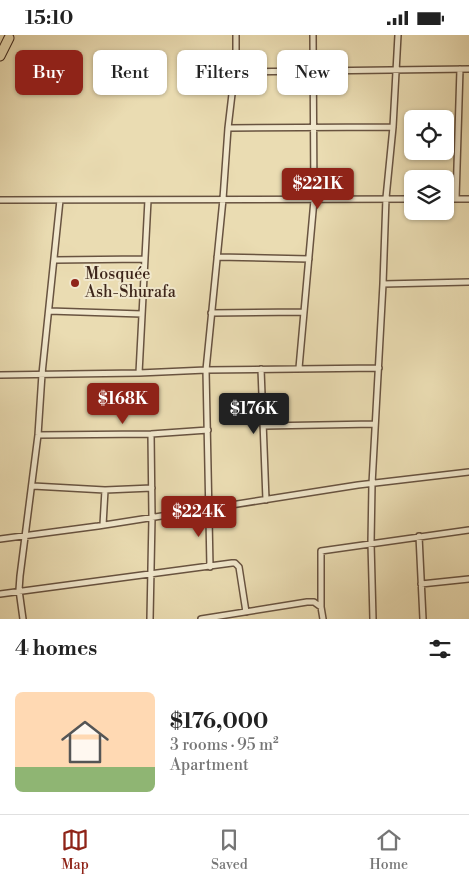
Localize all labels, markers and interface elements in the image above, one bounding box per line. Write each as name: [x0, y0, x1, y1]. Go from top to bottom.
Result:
text: 15:10: [25, 6, 73, 30]
chip: Buy: [15, 50, 83, 95]
chip: Rent: [93, 50, 167, 95]
chip: Filters: [177, 50, 267, 95]
chip: New: [277, 50, 348, 95]
map controls: [404, 110, 454, 220]
button: locate: [404, 110, 454, 160]
pin: $221K: [283, 167, 353, 210]
button: layers: [404, 170, 454, 220]
text: $221K: [293, 174, 343, 194]
place label: Mosquée Ash-Shurafa: [84, 264, 177, 302]
marker: Mosquée Ash-Shurafa: [69, 277, 81, 289]
pin: $168K: [88, 383, 158, 425]
text: $168K: [98, 389, 148, 409]
pin: $176K: [219, 393, 289, 435]
text: $176K: [230, 399, 278, 419]
pin: $224K: [164, 495, 234, 538]
text: $224K: [172, 502, 226, 522]
icon: filters: [426, 635, 454, 663]
text: 4 homes: [15, 636, 97, 662]
text: $176,000: [170, 709, 268, 735]
icon: home: [55, 712, 115, 772]
text: 3 rooms · 95 m²: [170, 735, 279, 755]
text: Apartment: [170, 755, 249, 775]
tab: Map: [61, 826, 89, 874]
tab: Saved: [211, 826, 248, 874]
tab: Home: [370, 826, 408, 874]

